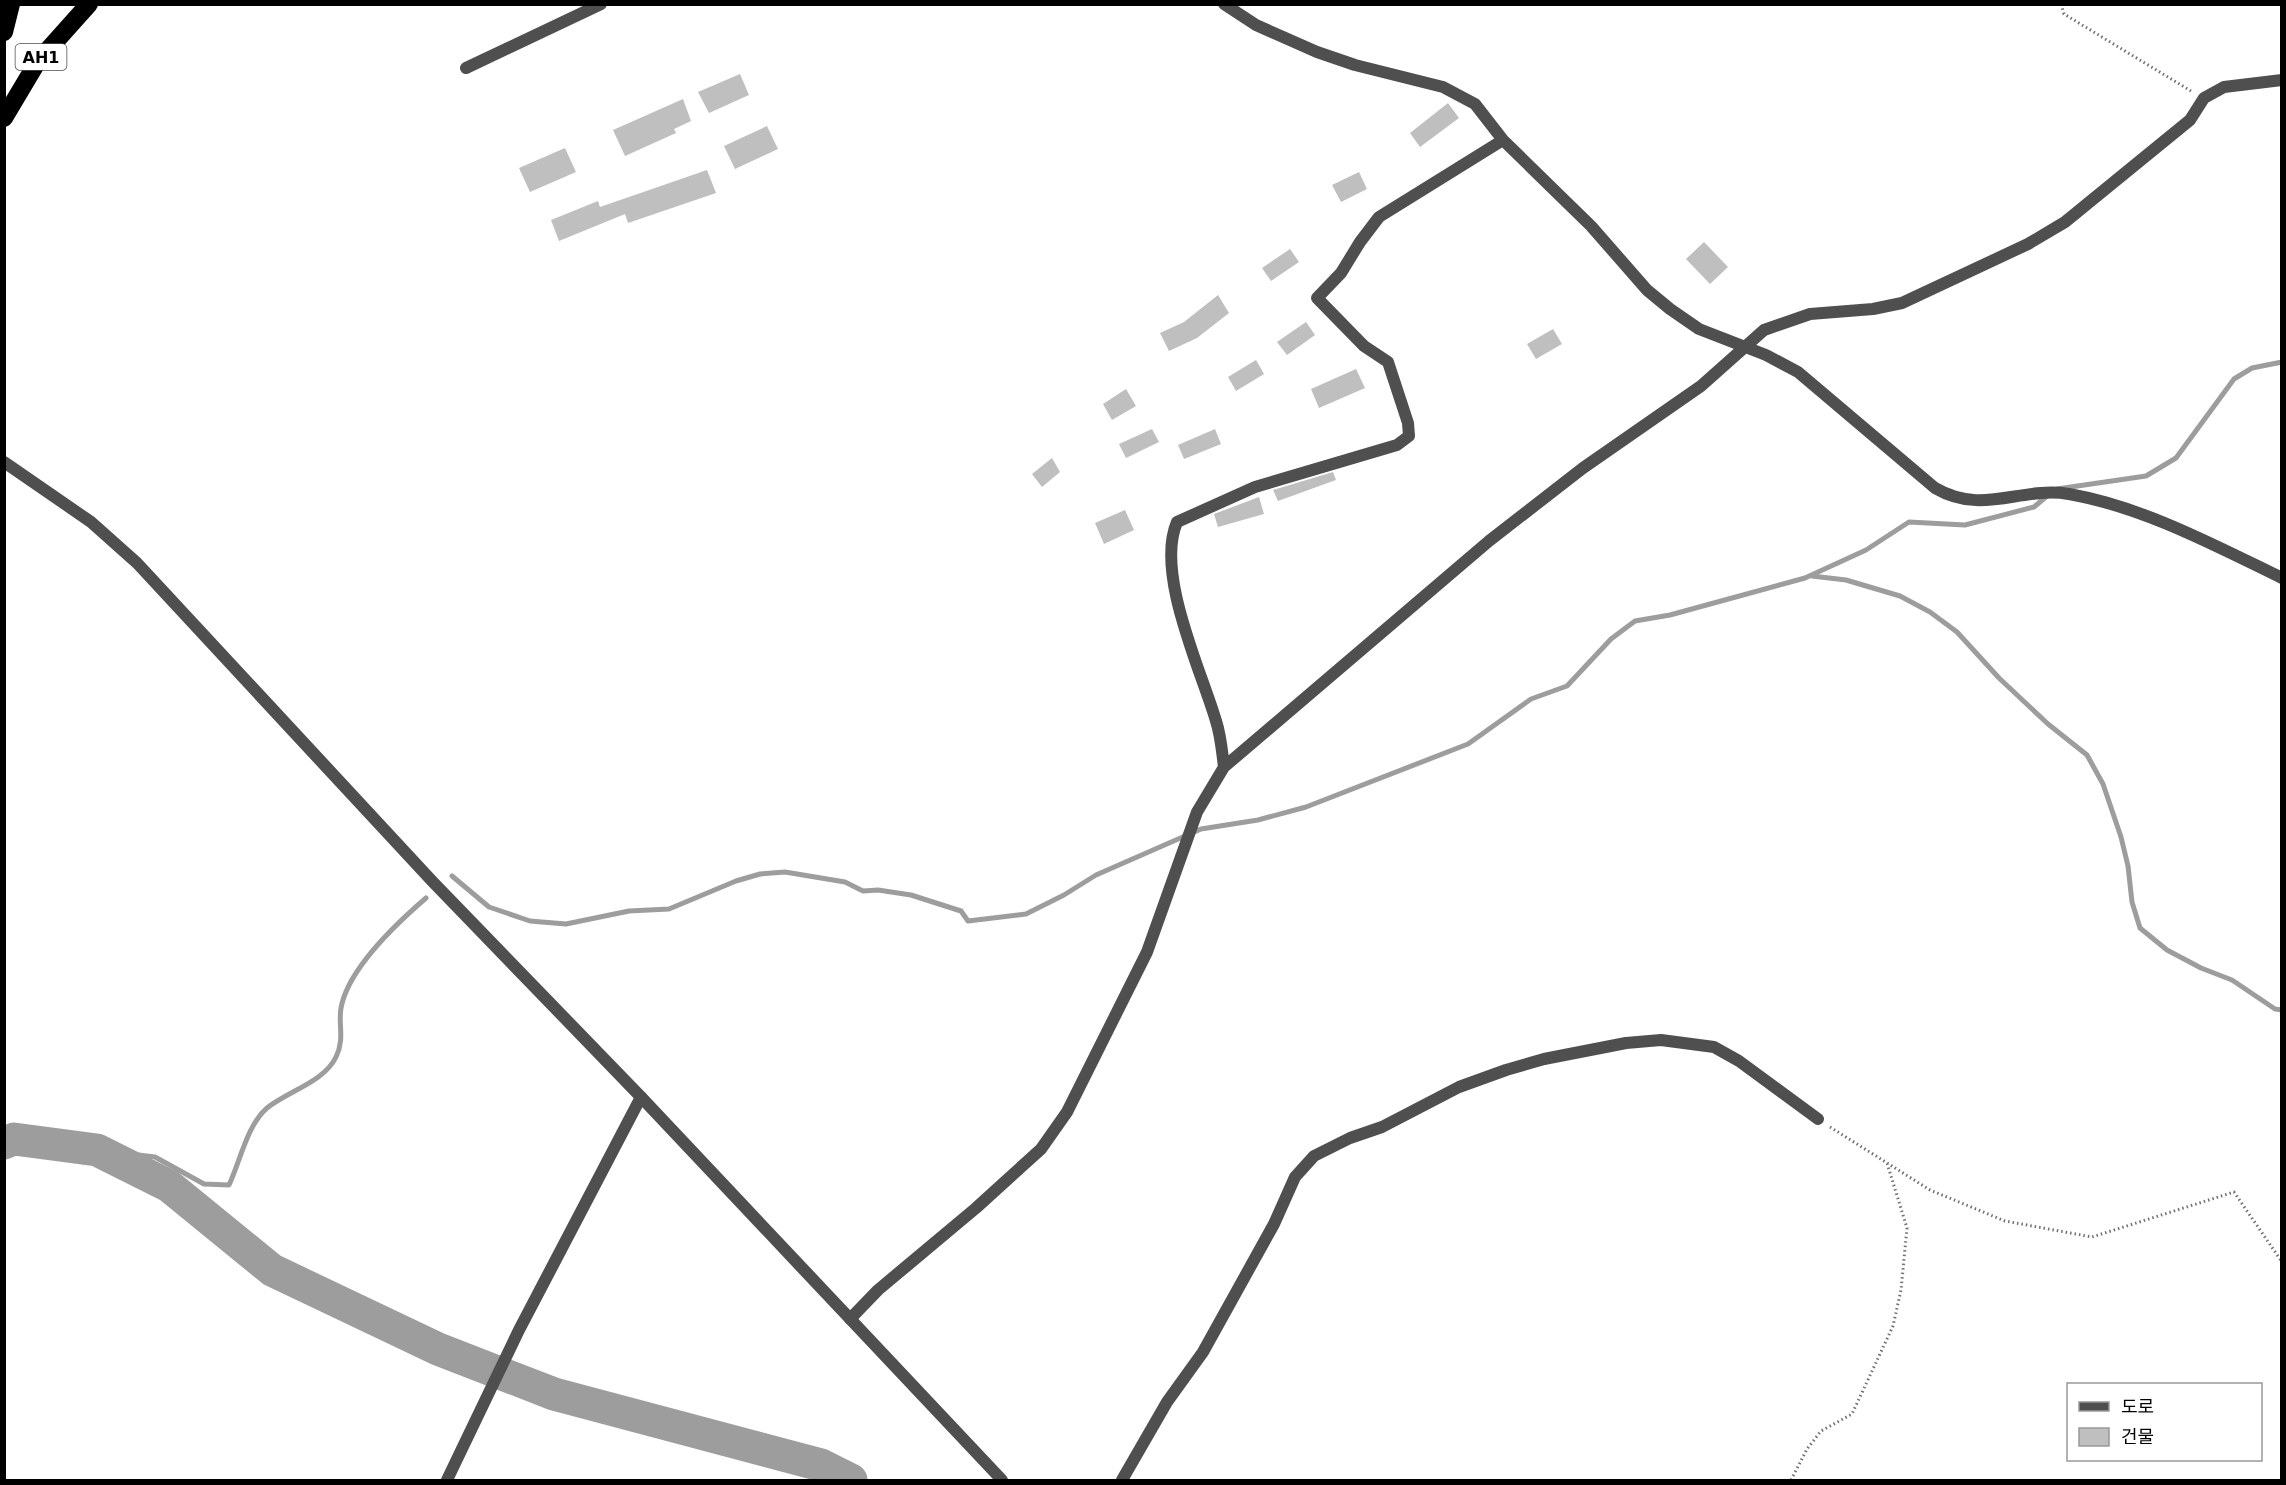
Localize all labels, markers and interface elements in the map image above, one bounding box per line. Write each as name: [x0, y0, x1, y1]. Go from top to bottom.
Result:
road number: AH1: [15, 44, 66, 70]
legend: [2067, 1383, 2262, 1461]
text: 도로: [2121, 1396, 2154, 1417]
text: 건물: [2121, 1426, 2154, 1447]

